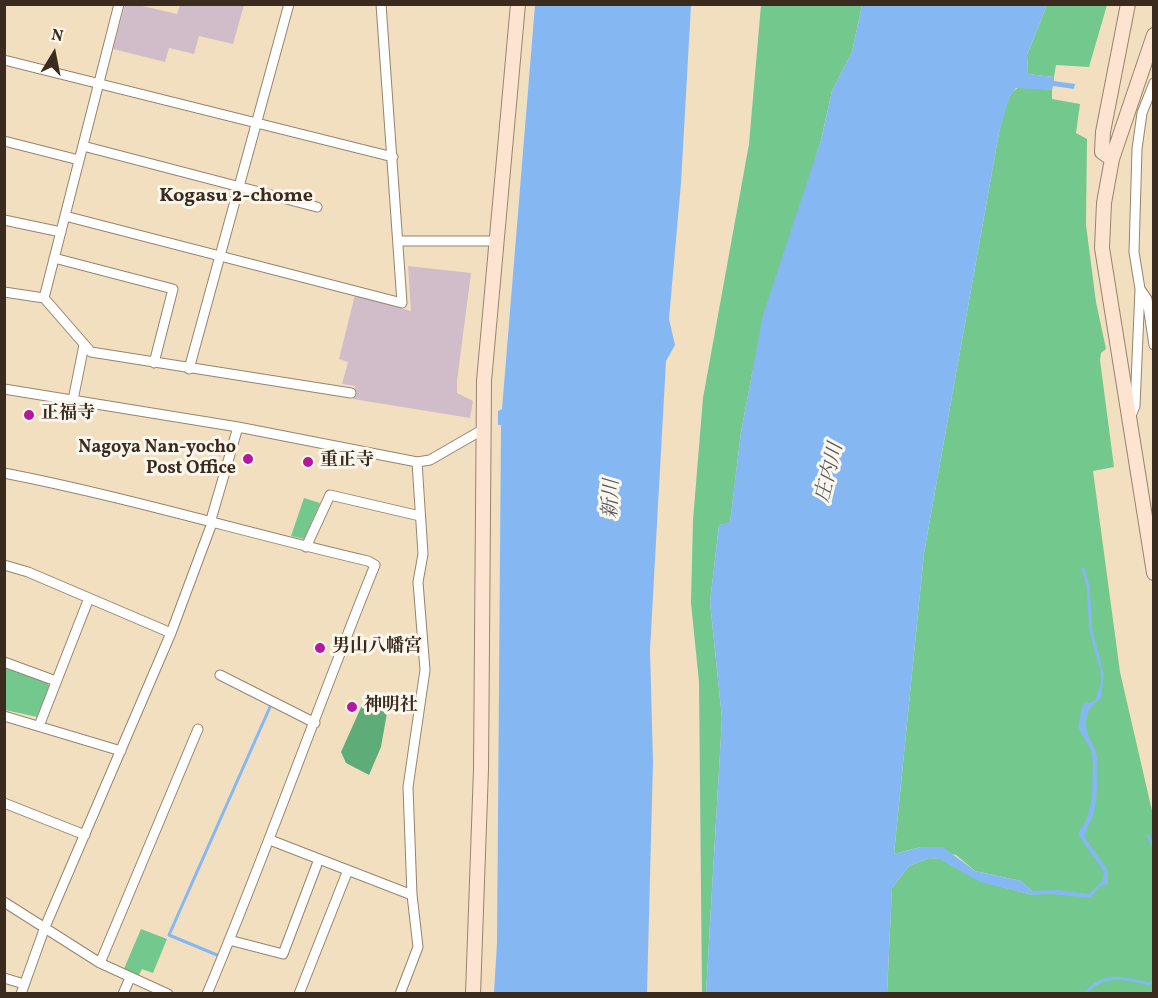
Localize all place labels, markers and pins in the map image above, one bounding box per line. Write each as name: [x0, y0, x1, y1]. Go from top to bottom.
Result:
place label: 正福寺: [41, 404, 95, 426]
marker: 正福寺: [22, 408, 36, 422]
place label: Nagoya Nan-yocho Post Office: [78, 438, 236, 480]
place label: 重正寺: [320, 451, 374, 473]
marker: Nagoya Nan-yocho Post Office: [241, 452, 255, 466]
marker: 重正寺: [301, 455, 315, 469]
place label: 男山八幡宮: [332, 637, 422, 659]
marker: 男山八幡宮: [313, 641, 327, 655]
place label: 神明社: [364, 696, 418, 718]
marker: 神明社: [345, 700, 359, 714]

